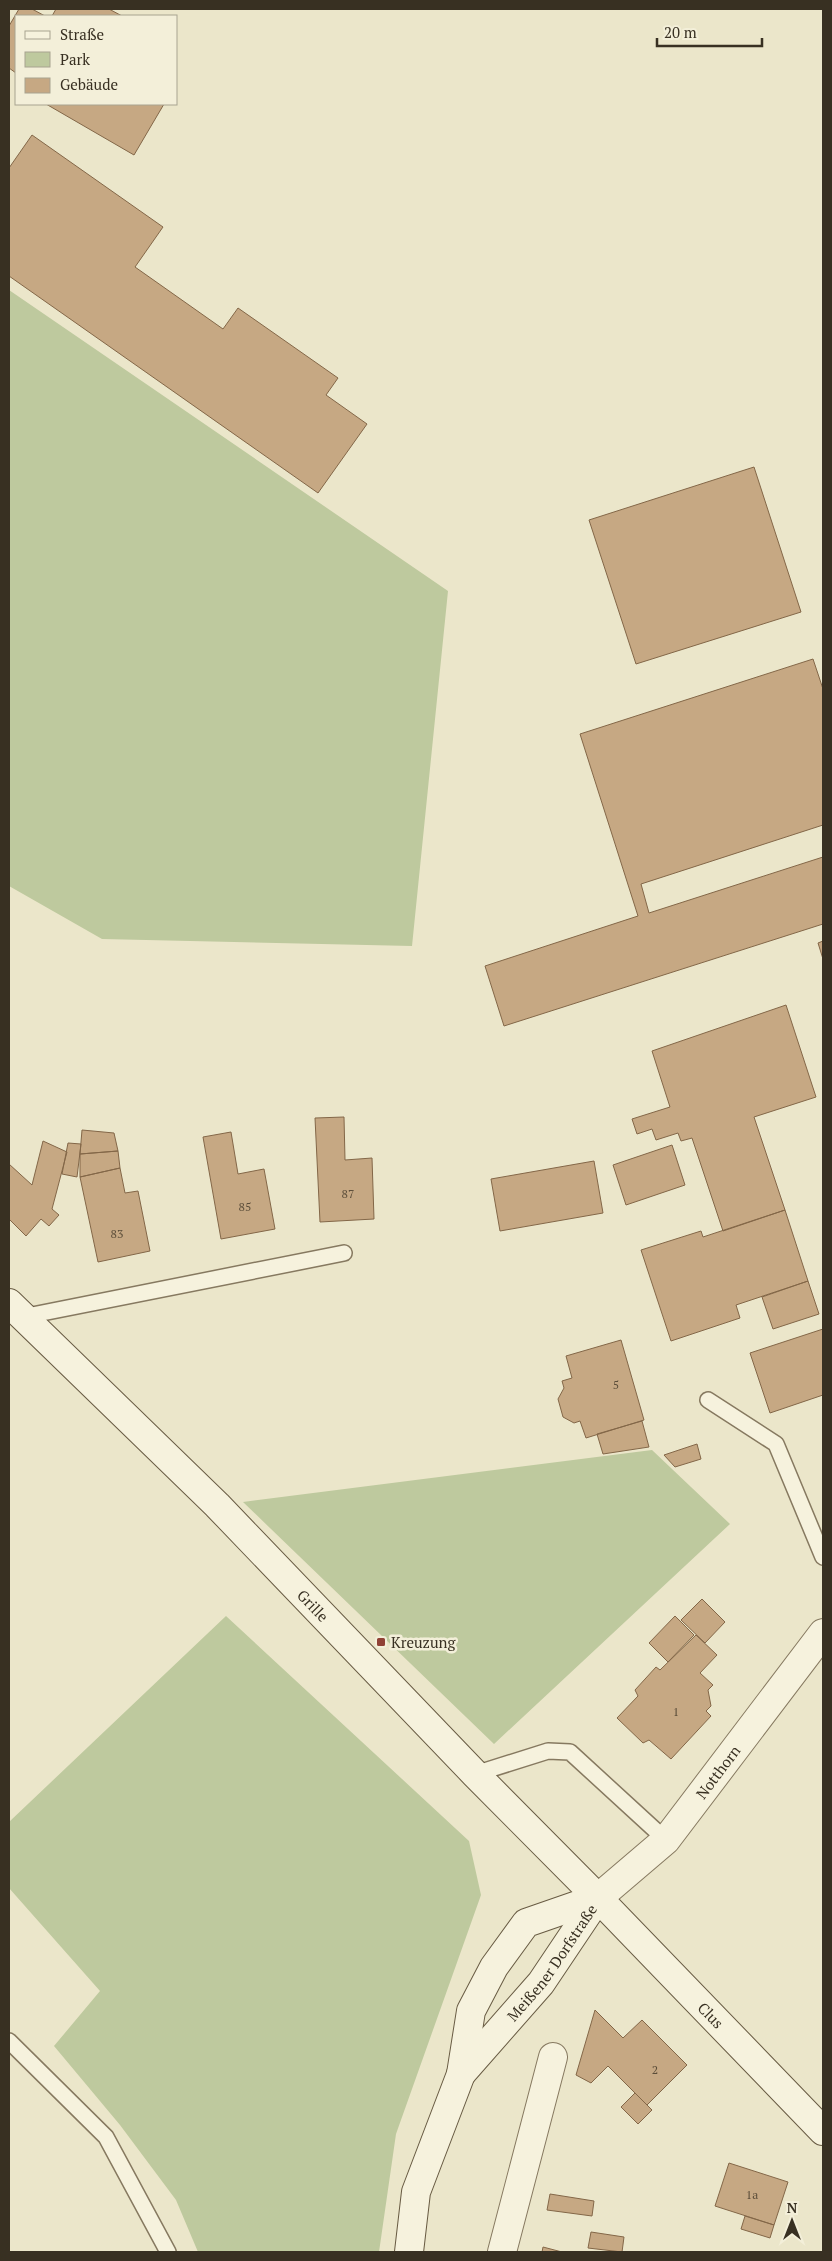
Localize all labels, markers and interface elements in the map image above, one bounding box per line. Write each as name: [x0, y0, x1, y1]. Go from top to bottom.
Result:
legend: [15, 15, 178, 105]
scale bar: [657, 15, 762, 47]
text: 20 m: [664, 22, 697, 42]
text: Straße: [60, 24, 104, 44]
text: Park: [60, 49, 90, 69]
text: Gebäude: [60, 74, 118, 94]
house number: 87: [342, 1186, 354, 1201]
house number: 85: [239, 1199, 251, 1214]
house number: 83: [111, 1226, 123, 1241]
house number: 5: [613, 1377, 619, 1392]
street label: Grille: [293, 1585, 333, 1626]
place label: Kreuzung: [391, 1632, 456, 1652]
marker: Kreuzung: [375, 1636, 387, 1648]
house number: 1: [673, 1704, 679, 1719]
street label: Notthorn: [691, 1741, 745, 1803]
street label: Meißener Dorfstraße: [502, 1900, 601, 2025]
street label: Clus: [694, 1998, 728, 2033]
house number: 2: [652, 2062, 658, 2077]
house number: 1a: [746, 2187, 758, 2202]
north arrow: [767, 2196, 817, 2246]
text: N: [787, 2198, 798, 2217]

